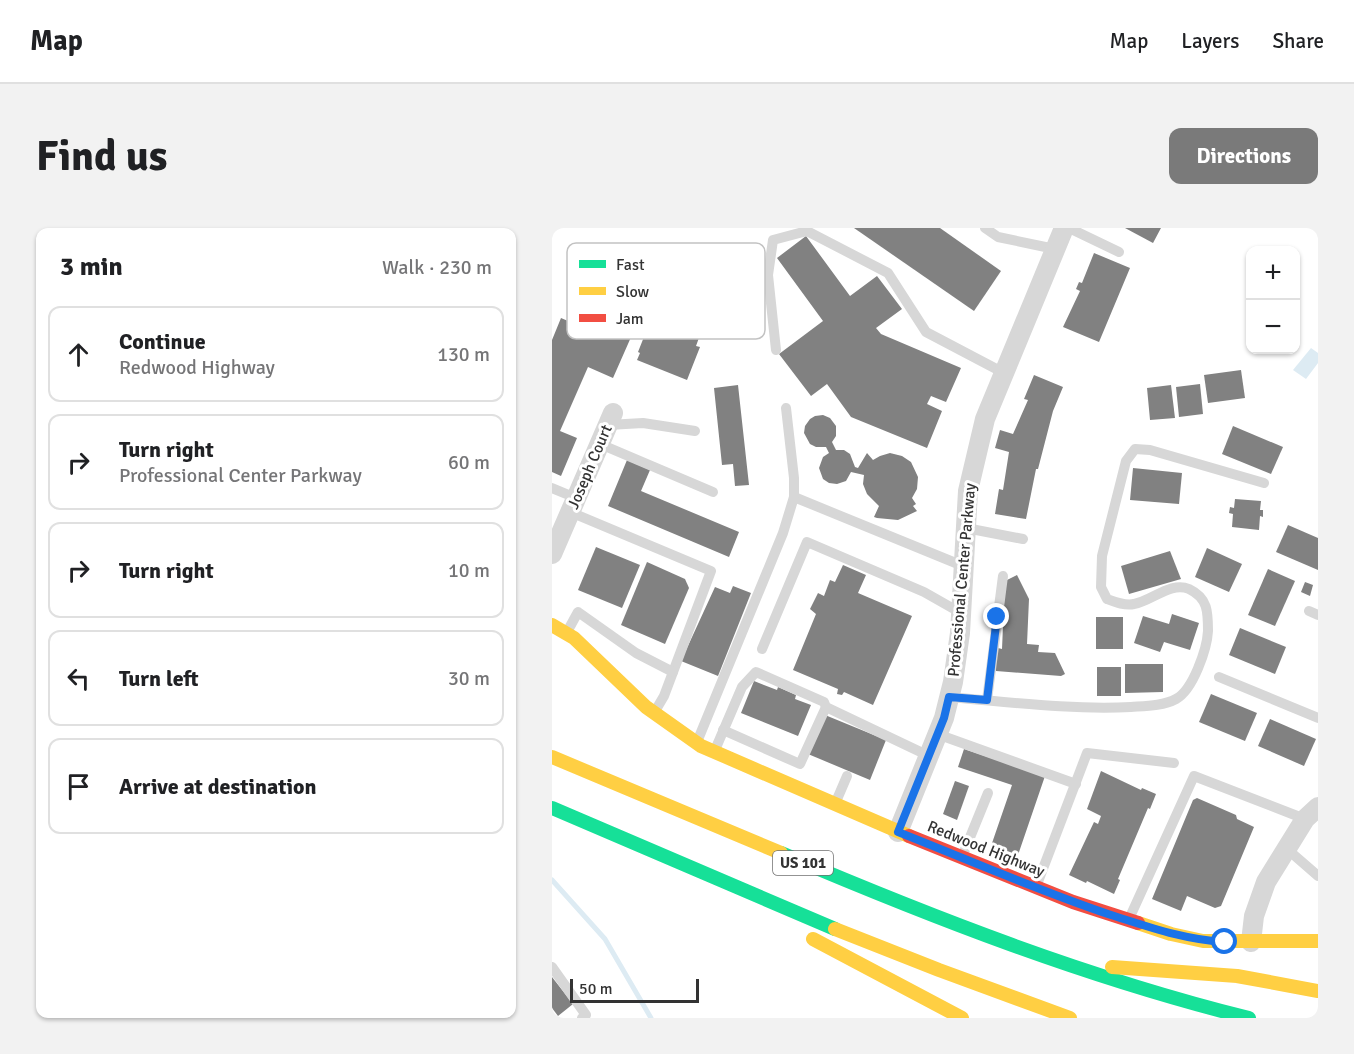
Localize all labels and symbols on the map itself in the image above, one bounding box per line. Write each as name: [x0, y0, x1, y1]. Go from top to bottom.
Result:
legend: [567, 243, 765, 339]
text: Fast: [616, 255, 645, 275]
text: Slow: [616, 282, 650, 302]
text: Jam: [616, 309, 644, 329]
street label: Joseph Court: [563, 421, 617, 512]
street label: Professional Center Parkway: [944, 482, 980, 678]
route end: [983, 603, 1009, 629]
street label: Redwood Highway: [924, 816, 1048, 882]
road number: US 101: [773, 851, 833, 875]
route start: [1211, 928, 1237, 954]
scale bar: [570, 976, 699, 1004]

